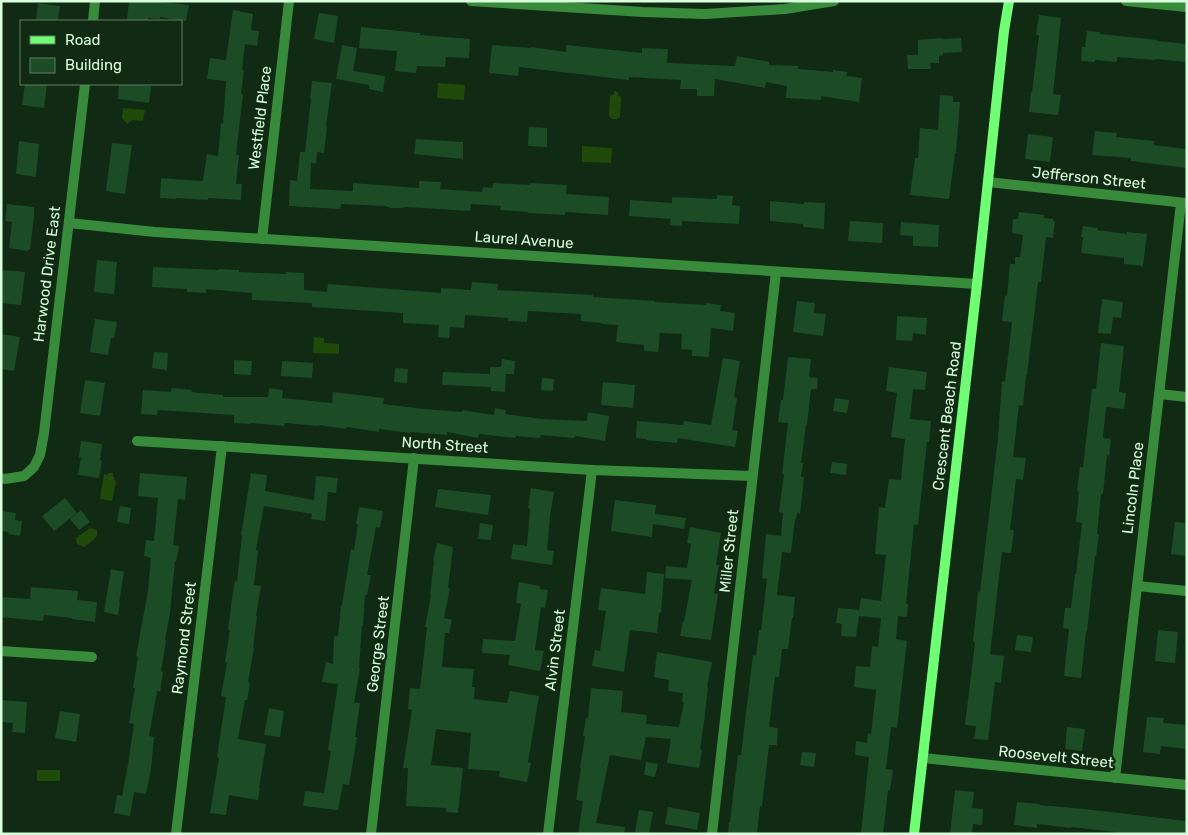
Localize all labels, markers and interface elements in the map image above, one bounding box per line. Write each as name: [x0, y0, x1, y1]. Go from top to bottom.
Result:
legend: [20, 20, 182, 85]
text: Road: [65, 31, 101, 49]
text: Building: [65, 56, 122, 74]
street label: Westfield Place: [245, 65, 275, 171]
street label: Jefferson Street: [1031, 163, 1147, 193]
street label: Harwood Drive East: [30, 205, 64, 343]
street label: Laurel Avenue: [474, 228, 574, 252]
street label: Crescent Beach Road: [929, 340, 965, 492]
street label: North Street: [401, 433, 489, 457]
street label: Lincoln Place: [1118, 441, 1148, 535]
street label: Miller Street: [716, 508, 742, 594]
street label: Raymond Street: [168, 581, 200, 695]
street label: George Street: [363, 595, 393, 693]
street label: Alvin Street: [541, 608, 569, 692]
street label: Roosevelt Street: [998, 742, 1115, 772]

